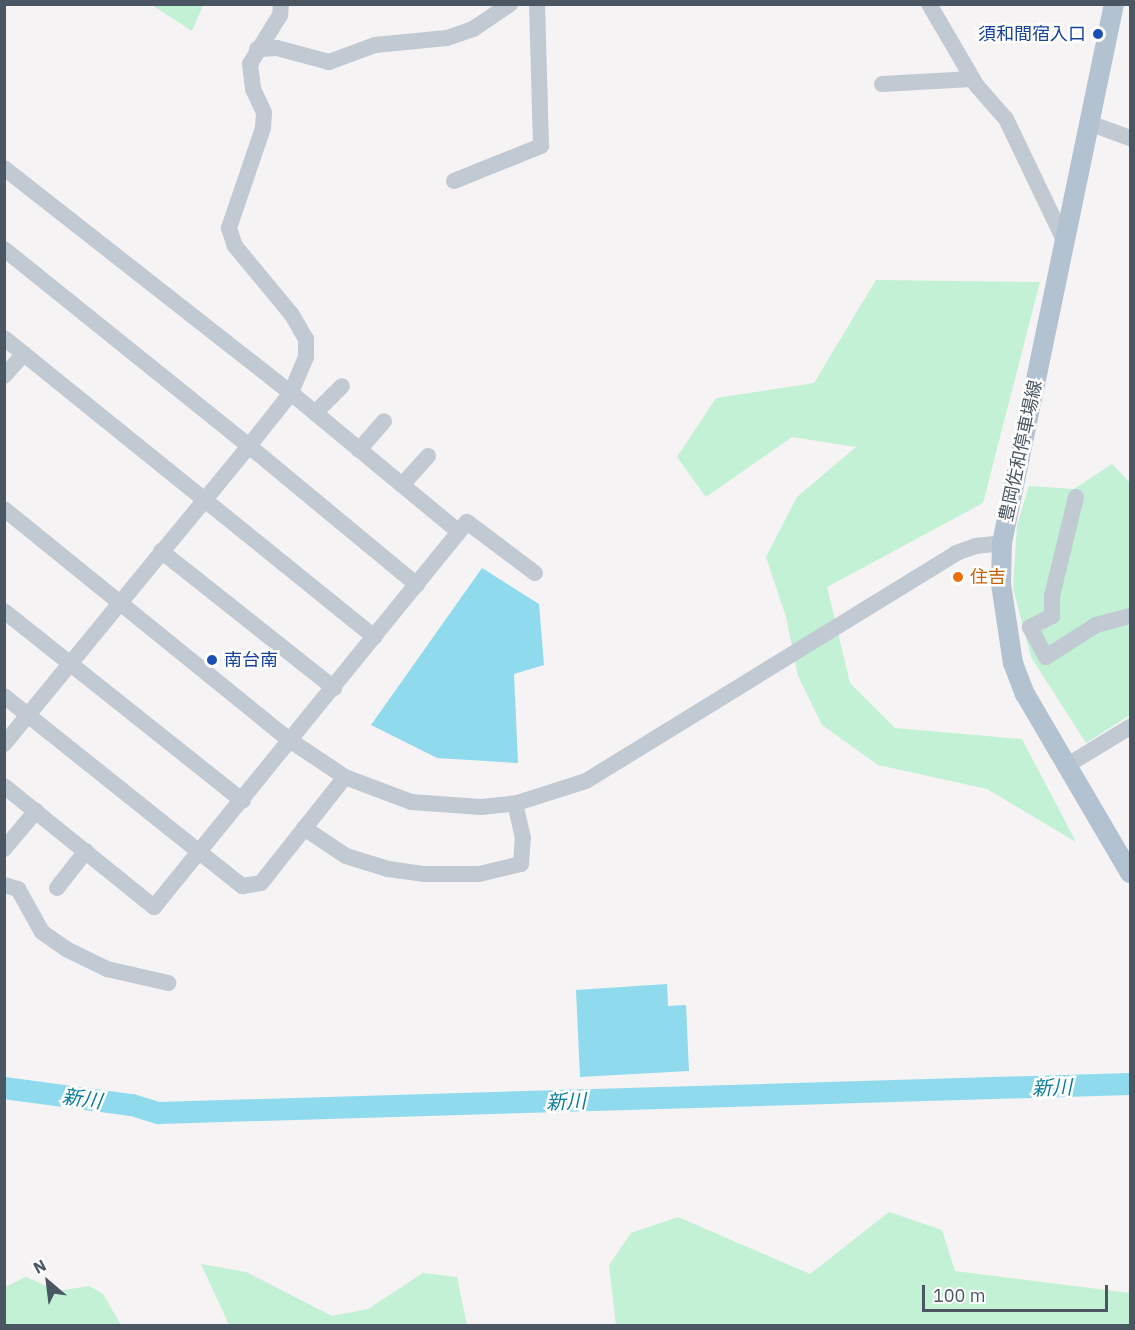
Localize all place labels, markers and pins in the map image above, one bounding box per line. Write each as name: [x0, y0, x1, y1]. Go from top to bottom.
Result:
place label: 須和間宿入口: [978, 23, 1086, 45]
marker: 須和間宿入口: [1091, 27, 1105, 41]
place label: 住吉: [970, 566, 1006, 588]
marker: 住吉: [951, 570, 965, 584]
place label: 南台南: [224, 649, 278, 671]
marker: 南台南: [205, 653, 219, 667]

